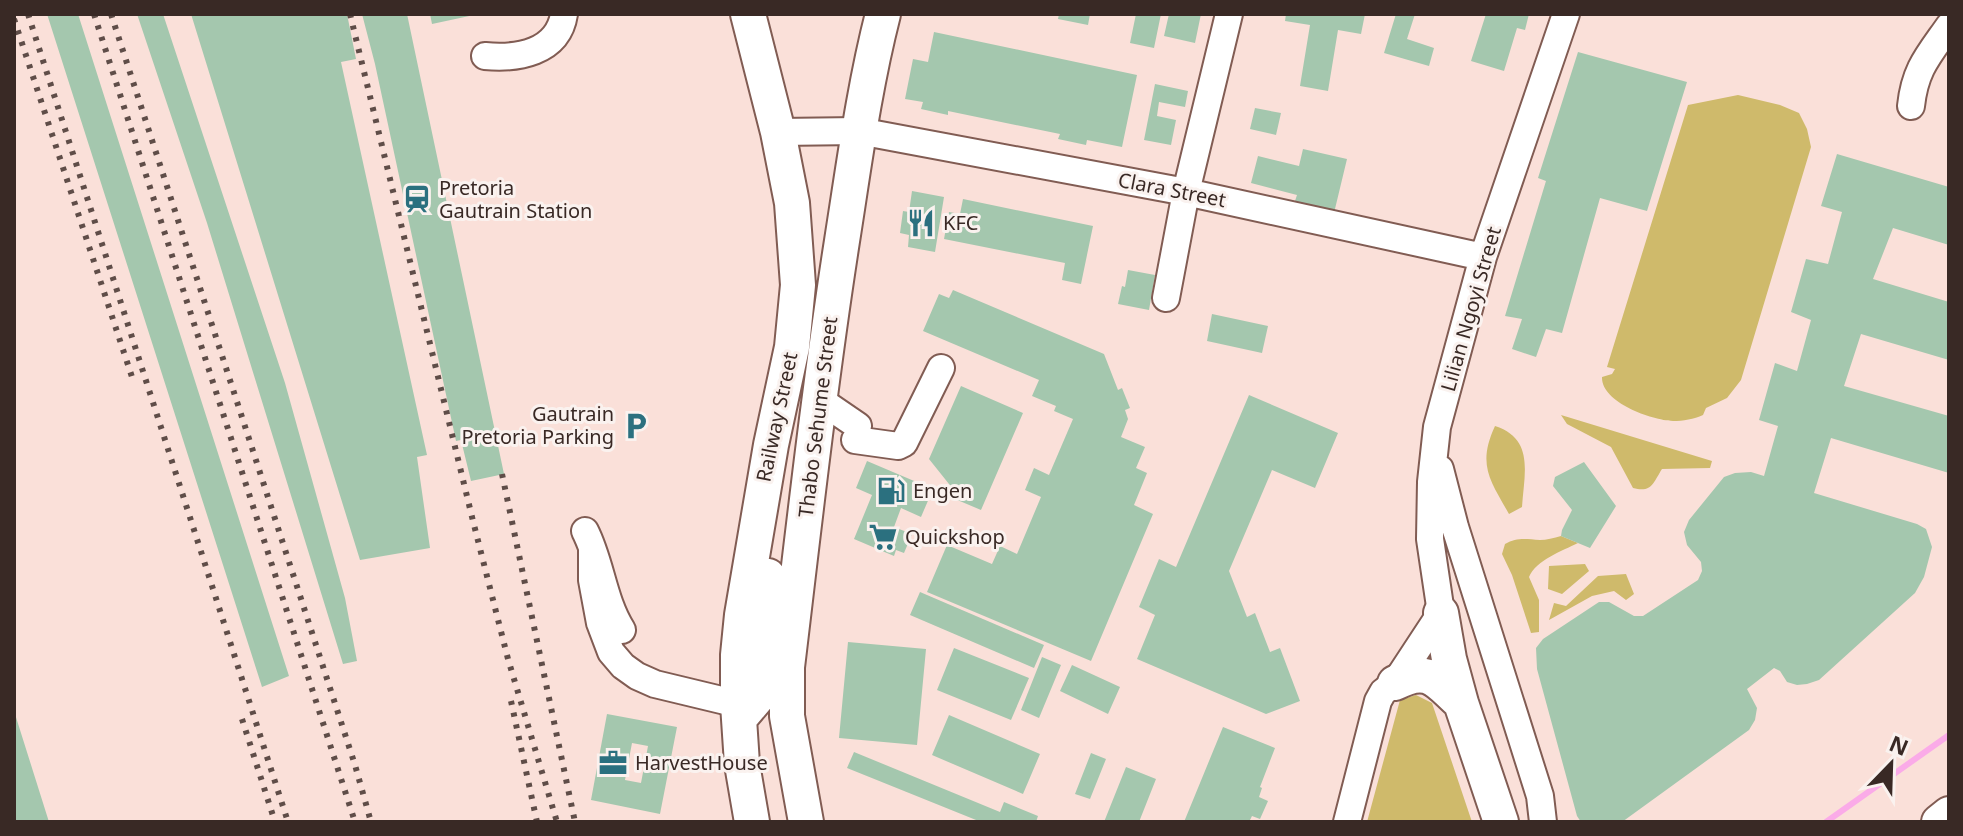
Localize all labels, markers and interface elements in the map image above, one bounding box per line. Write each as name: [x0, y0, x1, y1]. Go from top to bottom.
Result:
street label: Clara Street: [1116, 166, 1228, 213]
place label: Pretoria Gautrain Station: [439, 174, 592, 224]
station icon: Pretoria Gautrain Station: [402, 184, 432, 214]
restaurant icon: KFC: [906, 208, 936, 238]
place label: KFC: [943, 209, 979, 236]
street label: Lilian Ngoyi Street: [1434, 223, 1507, 394]
street label: Thabo Sehume Street: [792, 315, 843, 519]
street label: Railway Street: [750, 349, 803, 484]
place label: Gautrain Pretoria Parking: [462, 400, 614, 450]
parking icon: Gautrain Pretoria Parking: [621, 411, 651, 441]
fuel station icon: Engen: [876, 476, 906, 506]
place label: Engen: [913, 477, 972, 504]
supermarket icon: Quickshop: [868, 522, 898, 552]
place label: Quickshop: [905, 523, 1005, 550]
north arrow: [1851, 724, 1931, 804]
text: N: [1885, 727, 1913, 762]
office icon: HarvestHouse: [598, 748, 628, 778]
place label: HarvestHouse: [635, 749, 768, 776]

